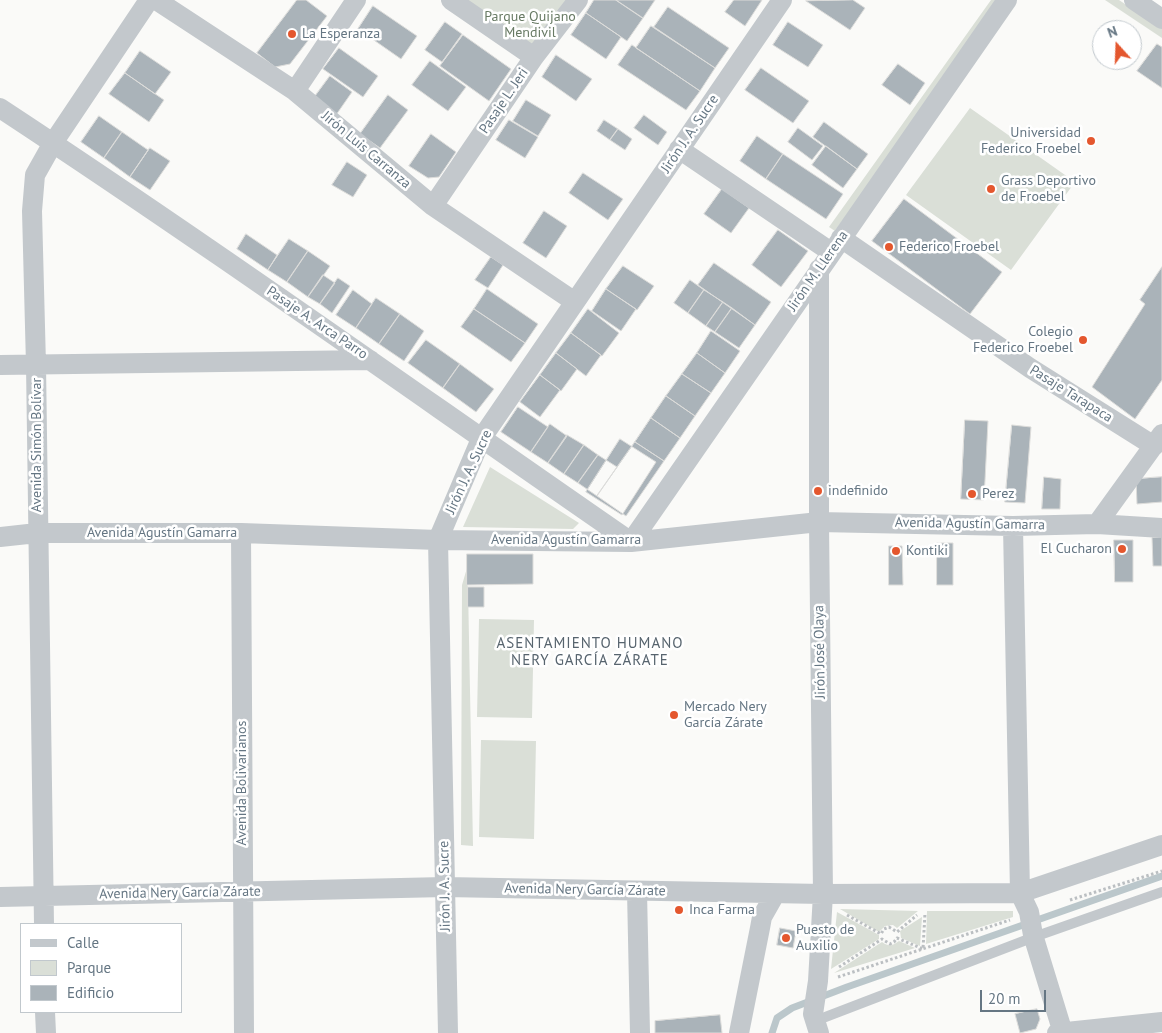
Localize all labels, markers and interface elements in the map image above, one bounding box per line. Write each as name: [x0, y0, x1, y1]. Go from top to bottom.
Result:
park label: Parque Quijano Mendivil: [484, 9, 576, 41]
north arrow: [1092, 20, 1142, 70]
text: N: [1105, 22, 1120, 42]
place label: La Esperanza: [302, 26, 380, 42]
marker: La Esperanza: [286, 28, 298, 40]
street label: Pasaje L. Jeri: [476, 65, 532, 137]
street label: Jirón J. A. Sucre: [658, 92, 722, 176]
street label: Jirón Luis Carranza: [318, 108, 414, 192]
place label: Universidad Federico Froebel: [981, 125, 1081, 158]
marker: Universidad Federico Froebel: [1085, 135, 1097, 147]
place label: Grass Deportivo de Froebel: [1001, 173, 1096, 206]
marker: Grass Deportivo de Froebel: [985, 183, 997, 195]
street label: Jirón M. Llerena: [784, 228, 852, 314]
place label: Federico Froebel: [899, 239, 999, 255]
marker: Federico Froebel: [883, 241, 895, 253]
street label: Pasaje A. Arca Parro: [263, 283, 371, 363]
place label: Colegio Federico Froebel: [973, 324, 1073, 357]
marker: Colegio Federico Froebel: [1077, 334, 1089, 346]
street label: Pasaje Tarapaca: [1027, 362, 1115, 426]
street label: Avenida Simón Bolívar: [29, 378, 45, 512]
street label: Jirón J. A. Sucre: [442, 427, 496, 517]
place label: indefinido: [828, 483, 888, 499]
marker: indefinido: [812, 485, 824, 497]
place label: Perez: [982, 486, 1014, 502]
marker: Perez: [966, 488, 978, 500]
street label: Avenida Agustín Gamarra: [895, 514, 1045, 534]
street label: Avenida Agustín Gamarra: [87, 525, 237, 541]
street label: Avenida Agustín Gamarra: [491, 532, 641, 548]
place label: El Cucharon: [1041, 541, 1112, 557]
place label: Kontiki: [906, 543, 948, 559]
marker: El Cucharon: [1116, 543, 1128, 555]
marker: Kontiki: [890, 545, 902, 557]
street label: Jirón José Olaya: [811, 605, 829, 699]
district label: ASENTAMIENTO HUMANO NERY GARCÍA ZÁRATE: [494, 635, 686, 670]
place label: Mercado Nery García Zárate: [684, 699, 767, 732]
marker: Mercado Nery García Zárate: [668, 709, 680, 721]
street label: Avenida Bolivarianos: [234, 721, 250, 845]
street label: Jirón J. A. Sucre: [436, 840, 454, 932]
street label: Avenida Nery García Zárate: [504, 880, 666, 900]
street label: Avenida Nery García Zárate: [99, 883, 261, 903]
place label: Inca Farma: [689, 902, 755, 918]
marker: Inca Farma: [673, 904, 685, 916]
place label: Puesto de Auxilio: [796, 922, 854, 954]
legend: [20, 923, 182, 1013]
marker: Puesto de Auxilio: [780, 932, 792, 944]
text: Calle: [67, 933, 99, 952]
text: Parque: [67, 958, 111, 977]
scale bar: [982, 980, 1048, 1012]
text: Edificio: [67, 983, 114, 1002]
text: 20 m: [988, 989, 1021, 1008]

